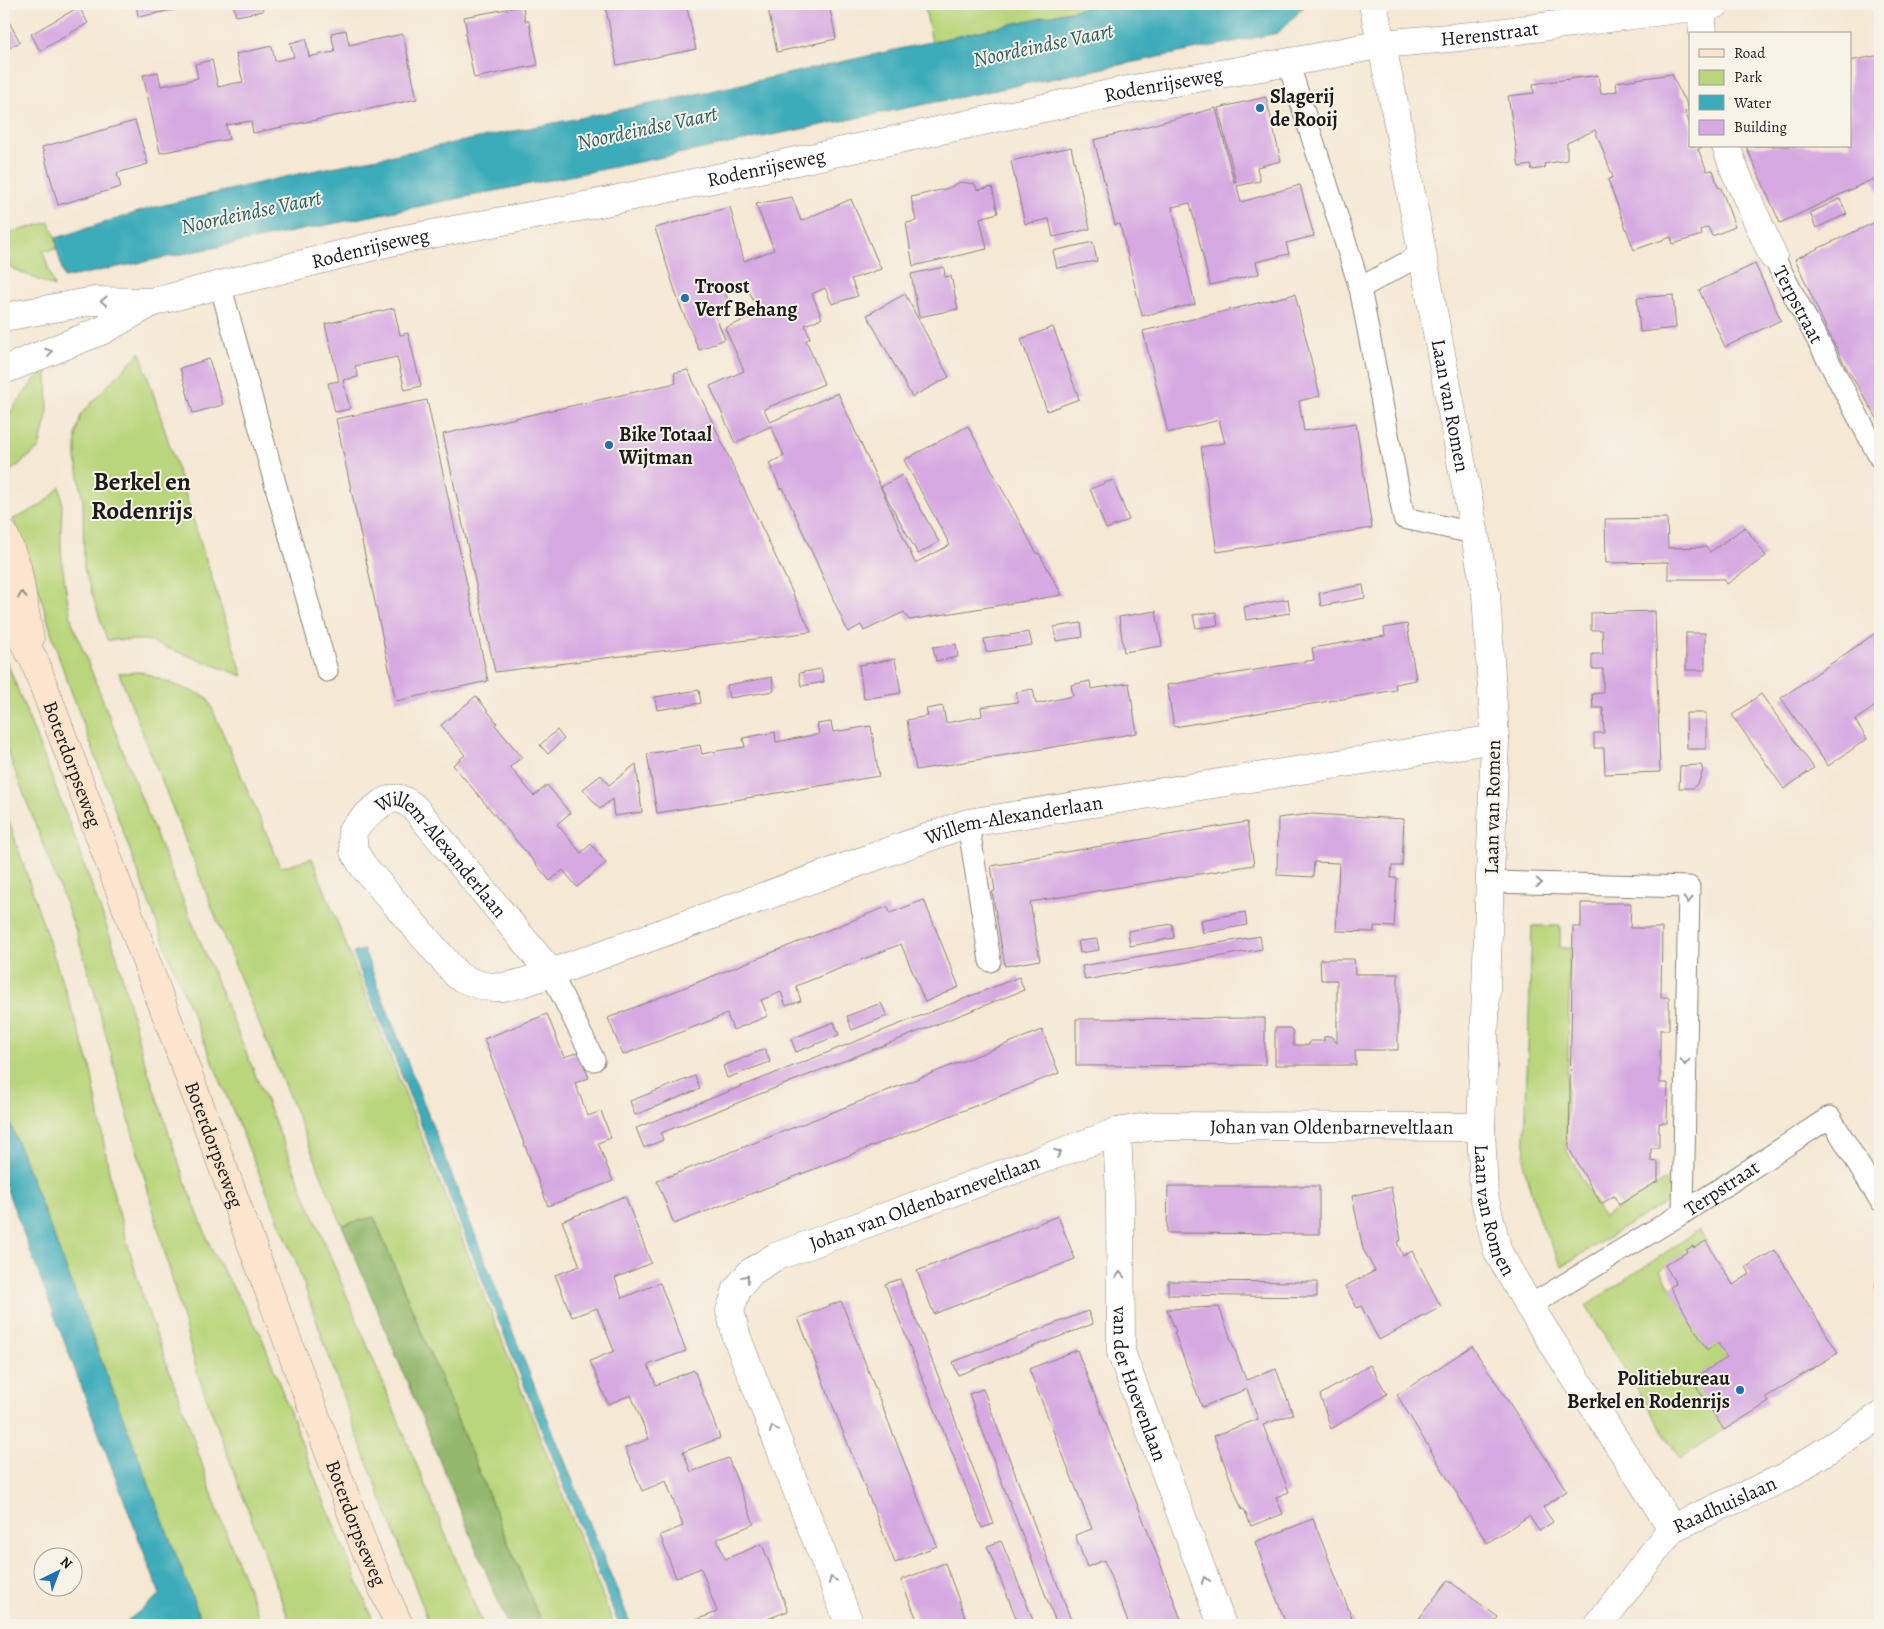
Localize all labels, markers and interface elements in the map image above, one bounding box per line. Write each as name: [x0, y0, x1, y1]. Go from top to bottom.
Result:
street label: Herenstraat: [1439, 15, 1541, 53]
water label: Noordeindse Vaart: [970, 16, 1117, 74]
legend: [1689, 32, 1852, 148]
text: Road: [1734, 43, 1766, 63]
street label: Rodenrijseweg: [1102, 61, 1225, 109]
text: Park: [1734, 67, 1763, 87]
place label: Slagerij de Rooij: [1270, 83, 1338, 133]
text: Water: [1733, 93, 1771, 113]
water label: Noordeindse Vaart: [574, 99, 721, 157]
marker: Slagerij de Rooij: [1254, 102, 1266, 114]
text: Building: [1734, 117, 1787, 137]
street label: Rodenrijseweg: [705, 142, 828, 194]
water label: Noordeindse Vaart: [178, 183, 325, 241]
street label: Rodenrijseweg: [309, 222, 431, 275]
street label: Terpstraat: [1767, 261, 1830, 349]
place label: Troost Verf Behang: [694, 273, 798, 323]
marker: Troost Verf Behang: [679, 292, 691, 304]
one-way arrow: [100, 296, 108, 306]
street label: Laan van Romen: [1425, 337, 1476, 474]
one-way arrow: [44, 348, 53, 358]
place label: Bike Totaal Wijtman: [618, 421, 713, 471]
marker: Bike Totaal Wijtman: [603, 439, 615, 451]
district label: Berkel en Rodenrijs: [91, 465, 193, 528]
one-way arrow: [18, 591, 28, 600]
street label: Boterdorpseweg: [36, 697, 108, 831]
street label: Laan van Romen: [1478, 739, 1507, 875]
street label: Willem-Alexanderlaan: [369, 785, 513, 924]
street label: Willem-Alexanderlaan: [920, 789, 1105, 852]
one-way arrow: [1536, 878, 1544, 889]
one-way arrow: [1683, 896, 1694, 904]
one-way arrow: [1680, 1059, 1690, 1067]
street label: Boterdorpseweg: [178, 1078, 250, 1212]
street label: Johan van Oldenbarneveltlaan: [1210, 1113, 1454, 1141]
street label: Laan van Romen: [1468, 1144, 1522, 1281]
street label: Johan van Oldenbarneveltlaan: [806, 1148, 1044, 1257]
one-way arrow: [1053, 1149, 1062, 1159]
street label: Terpstraat: [1679, 1154, 1765, 1223]
one-way arrow: [1115, 1270, 1125, 1278]
one-way arrow: [740, 1275, 749, 1284]
street label: van der Hoevenlaan: [1107, 1305, 1173, 1465]
place label: Politiebureau Berkel en Rodenrijs: [1567, 1365, 1730, 1415]
marker: Politiebureau Berkel en Rodenrijs: [1734, 1384, 1746, 1396]
one-way arrow: [768, 1425, 779, 1434]
street label: Boterdorpseweg: [319, 1456, 393, 1590]
street label: Raadhuislaan: [1669, 1470, 1781, 1540]
north arrow: [32, 1546, 82, 1596]
text: N: [56, 1552, 77, 1573]
one-way arrow: [828, 1576, 838, 1585]
one-way arrow: [1201, 1576, 1211, 1584]

